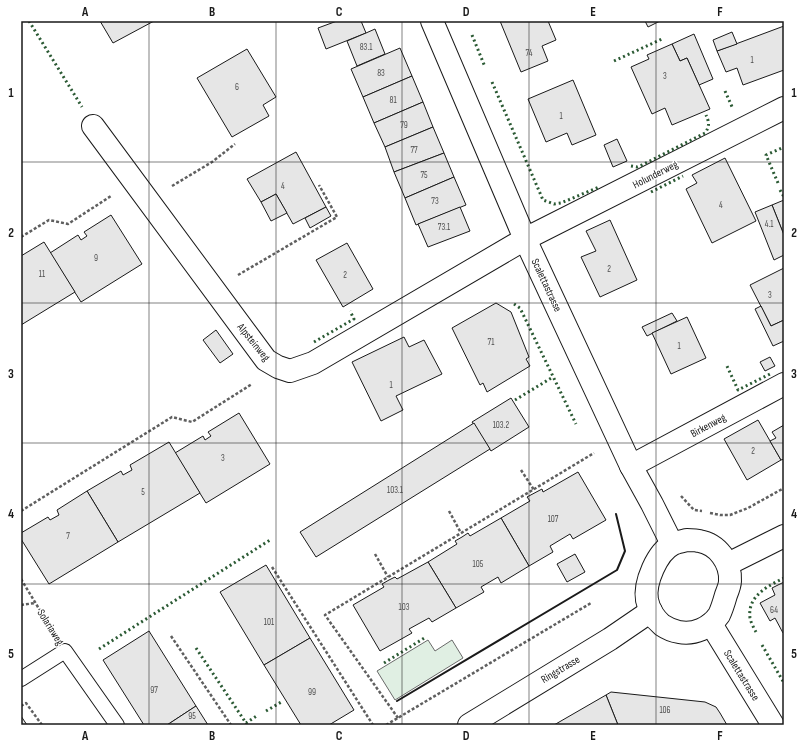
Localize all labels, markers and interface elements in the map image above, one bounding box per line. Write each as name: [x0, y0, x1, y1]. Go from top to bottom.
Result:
text: A: [81, 4, 89, 20]
text: B: [209, 4, 215, 20]
text: C: [336, 4, 343, 20]
text: D: [463, 4, 470, 20]
text: E: [590, 4, 596, 20]
text: F: [717, 4, 723, 20]
house number: 83.1: [360, 42, 373, 53]
house number: 74: [526, 48, 533, 59]
house number: 1: [750, 55, 754, 66]
house number: 83: [377, 68, 385, 79]
house number: 3: [663, 71, 667, 82]
house number: 6: [235, 82, 239, 93]
text: 1: [8, 85, 14, 101]
text: 1: [791, 85, 797, 101]
house number: 81: [389, 95, 397, 106]
house number: 1: [559, 111, 563, 122]
house number: 79: [400, 120, 408, 131]
house number: 77: [410, 145, 418, 156]
street label: Holunderweg: [631, 157, 680, 191]
house number: 75: [420, 170, 428, 181]
house number: 4: [281, 181, 285, 192]
house number: 73: [431, 196, 439, 207]
house number: 4: [719, 200, 723, 211]
house number: 4.1: [765, 219, 774, 230]
house number: 73.1: [438, 222, 451, 233]
text: 2: [8, 225, 14, 241]
text: 2: [791, 225, 797, 241]
house number: 9: [94, 253, 98, 264]
street label: Scalettastrasse: [529, 257, 565, 314]
house number: 2: [607, 264, 611, 275]
house number: 11: [39, 269, 46, 280]
house number: 2: [343, 270, 347, 281]
house number: 3: [768, 290, 772, 301]
street label: Alpsteinweg: [234, 320, 273, 364]
house number: 71: [488, 337, 495, 348]
house number: 1: [677, 341, 681, 352]
text: 3: [8, 366, 14, 382]
text: 3: [791, 366, 797, 382]
house number: 1: [389, 380, 393, 391]
street label: Birkenweg: [688, 410, 729, 440]
house number: 103.2: [493, 420, 510, 431]
house number: 2: [751, 446, 755, 457]
house number: 3: [221, 453, 225, 464]
house number: 103.1: [387, 485, 404, 496]
house number: 5: [141, 487, 145, 498]
text: 4: [8, 506, 14, 522]
text: 4: [791, 506, 797, 522]
house number: 107: [548, 514, 559, 525]
house number: 7: [66, 531, 70, 542]
house number: 105: [473, 559, 484, 570]
house number: 103: [399, 602, 410, 613]
house number: 64: [770, 605, 778, 616]
street label: Solariaweg: [34, 607, 67, 648]
house number: 101: [264, 617, 275, 628]
text: 5: [8, 646, 14, 662]
text: 5: [791, 646, 797, 662]
street label: Scalettastrasse: [721, 648, 762, 703]
street label: Ringstrasse: [539, 653, 582, 686]
house number: 97: [150, 685, 158, 696]
house number: 99: [308, 687, 316, 698]
house number: 106: [659, 705, 671, 716]
house number: 95: [188, 711, 196, 722]
text: A: [81, 728, 89, 744]
text: B: [209, 728, 215, 744]
text: C: [336, 728, 343, 744]
text: D: [463, 728, 470, 744]
text: E: [590, 728, 596, 744]
text: F: [717, 728, 723, 744]

